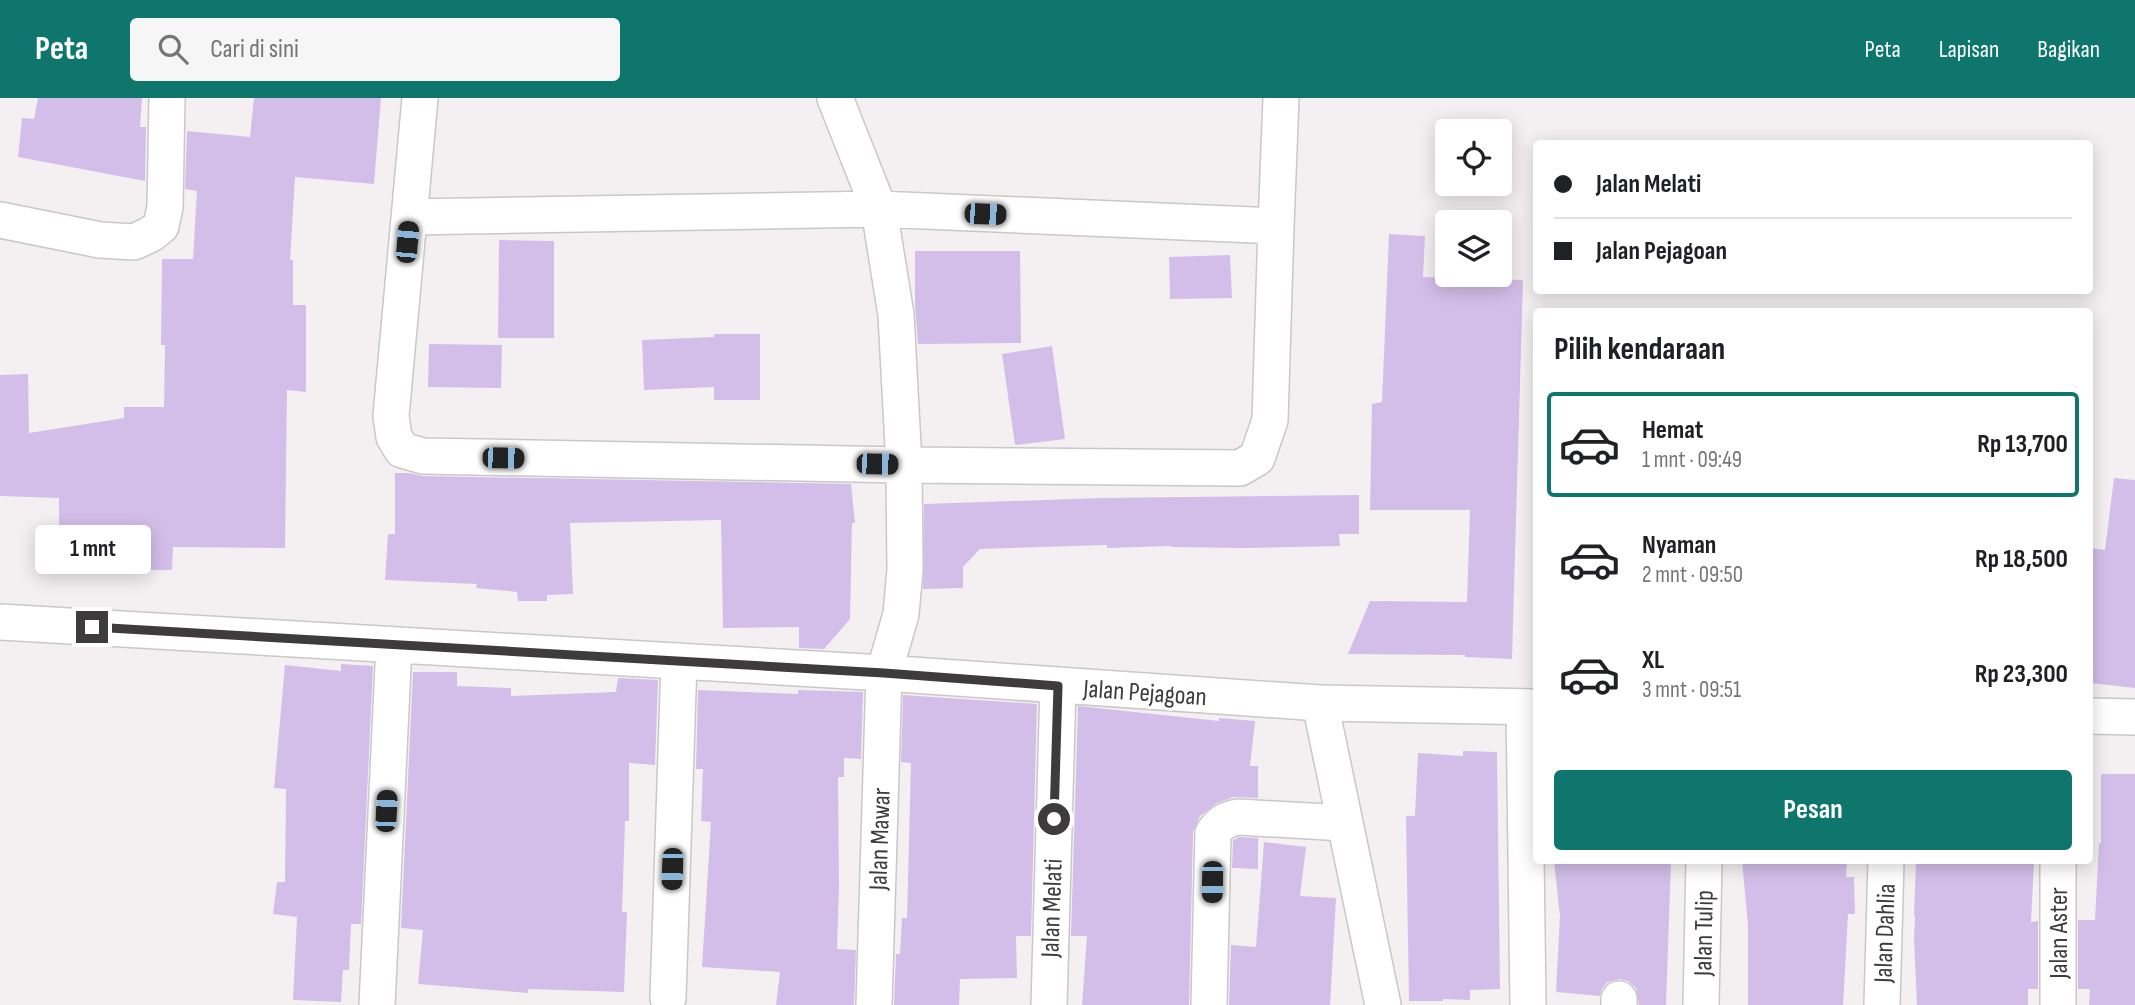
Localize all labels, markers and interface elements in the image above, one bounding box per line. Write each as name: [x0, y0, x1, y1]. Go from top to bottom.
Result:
search box: [130, 18, 620, 81]
text: Peta: [35, 29, 88, 69]
icon: search: [154, 30, 192, 68]
text: Cari di sini: [210, 34, 299, 65]
text: Peta: [1865, 35, 1901, 64]
text: Lapisan: [1939, 35, 1999, 64]
text: Bagikan: [2037, 35, 2100, 64]
map controls: [1435, 119, 1512, 287]
button: locate: [1435, 119, 1512, 196]
text: Jalan Melati: [1596, 169, 1701, 200]
car: [964, 203, 1007, 225]
button: layers: [1435, 210, 1512, 287]
car: [395, 220, 420, 264]
text: Jalan Pejagoan: [1596, 236, 1727, 267]
text: Pilih kendaraan: [1554, 330, 1725, 369]
icon: car: [1558, 413, 1621, 476]
text: Hemat: [1642, 415, 1703, 446]
text: Rp 13,700: [1977, 429, 2068, 460]
text: 1 mnt · 09:49: [1642, 446, 1742, 474]
car: [482, 447, 525, 469]
car: [856, 453, 899, 475]
callout: 1 mnt: [34, 526, 150, 574]
icon: car: [1558, 528, 1621, 591]
text: Nyaman: [1642, 530, 1716, 561]
text: 1 mnt: [70, 535, 116, 563]
text: Rp 18,500: [1975, 544, 2068, 575]
text: 2 mnt · 09:50: [1642, 561, 1743, 589]
route end: [76, 611, 108, 643]
icon: car: [1558, 643, 1621, 706]
text: XL: [1642, 645, 1664, 676]
text: Rp 23,300: [1975, 659, 2068, 690]
street label: Jalan Pejagoan: [1081, 674, 1208, 713]
text: 3 mnt · 09:51: [1642, 676, 1741, 704]
button: Pesan: [1554, 770, 2072, 850]
street label: Jalan Mawar: [863, 787, 898, 892]
car: [375, 789, 398, 833]
route start: [1038, 803, 1070, 835]
car: [661, 848, 684, 890]
street label: Jalan Melati: [1035, 858, 1070, 959]
car: [1202, 861, 1223, 903]
street label: Jalan Dahlia: [1868, 883, 1903, 984]
street label: Jalan Aster: [2044, 887, 2075, 980]
street label: Jalan Tulip: [1688, 890, 1721, 977]

